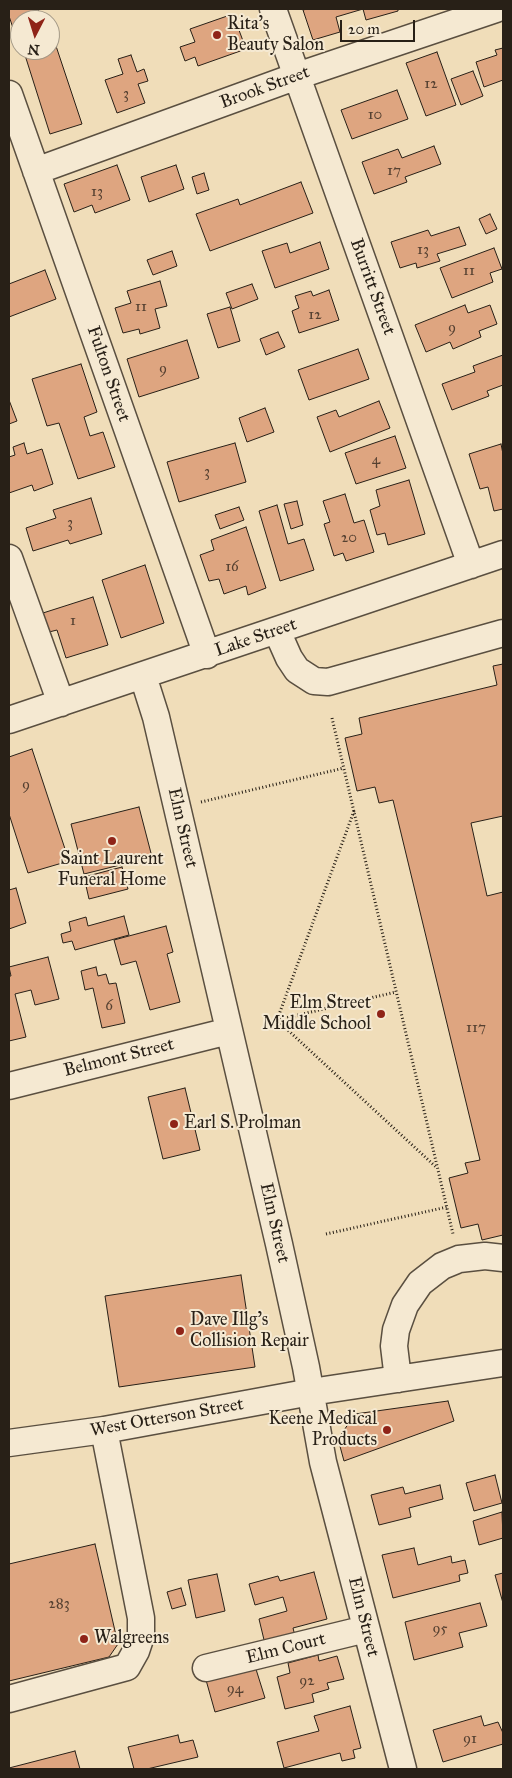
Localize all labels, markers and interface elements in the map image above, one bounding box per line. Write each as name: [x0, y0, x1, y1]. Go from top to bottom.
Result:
north arrow: [10, 10, 60, 60]
scale bar: [342, 10, 417, 42]
place label: Rita's Beauty Salon: [227, 14, 324, 56]
text: 20 m: [348, 20, 380, 38]
marker: Rita's Beauty Salon: [211, 29, 223, 41]
text: N: [27, 40, 40, 58]
street label: Brook Street: [217, 62, 313, 114]
house number: 12: [424, 75, 438, 93]
house number: 3: [123, 85, 129, 103]
house number: 10: [368, 106, 382, 124]
house number: 17: [387, 162, 401, 180]
house number: 13: [91, 183, 103, 201]
street label: Burritt Street: [345, 236, 399, 338]
house number: 13: [417, 241, 429, 259]
house number: 11: [463, 262, 475, 280]
house number: 11: [135, 298, 147, 316]
house number: 12: [308, 306, 322, 324]
house number: 9: [448, 319, 456, 337]
street label: Fulton Street: [82, 323, 134, 425]
house number: 9: [159, 360, 167, 378]
house number: 4: [372, 451, 380, 469]
house number: 3: [204, 463, 210, 481]
house number: 3: [67, 514, 73, 532]
house number: 20: [341, 529, 357, 547]
house number: 16: [225, 558, 239, 576]
house number: 1: [70, 612, 76, 630]
street label: Lake Street: [212, 614, 300, 662]
house number: 9: [22, 776, 30, 794]
street label: Elm Street: [162, 786, 202, 870]
marker: Saint Laurent Funeral Home: [106, 835, 118, 847]
place label: Saint Laurent Funeral Home: [58, 849, 166, 892]
place label: Elm Street Middle School: [262, 993, 371, 1036]
house number: 6: [105, 997, 113, 1015]
marker: Elm Street Middle School: [375, 1008, 387, 1020]
house number: 117: [466, 1019, 486, 1037]
street label: Belmont Street: [61, 1034, 177, 1082]
place label: Earl S. Prolman: [184, 1113, 301, 1135]
marker: Earl S. Prolman: [168, 1118, 180, 1130]
street label: Elm Street: [254, 1181, 294, 1265]
place label: Dave Illg's Collision Repair: [190, 1310, 309, 1352]
marker: Dave Illg's Collision Repair: [174, 1325, 186, 1337]
street label: West Otterson Street: [89, 1394, 245, 1442]
place label: Keene Medical Products: [268, 1409, 377, 1452]
marker: Keene Medical Products: [381, 1424, 393, 1436]
street label: Elm Street: [343, 1575, 383, 1659]
house number: 283: [48, 1595, 70, 1613]
house number: 95: [432, 1620, 448, 1638]
place label: Walgreens: [94, 1628, 169, 1650]
street label: Elm Court: [244, 1629, 328, 1669]
marker: Walgreens: [78, 1633, 90, 1645]
house number: 92: [299, 1672, 315, 1690]
house number: 94: [227, 1680, 243, 1698]
house number: 91: [463, 1730, 477, 1748]

